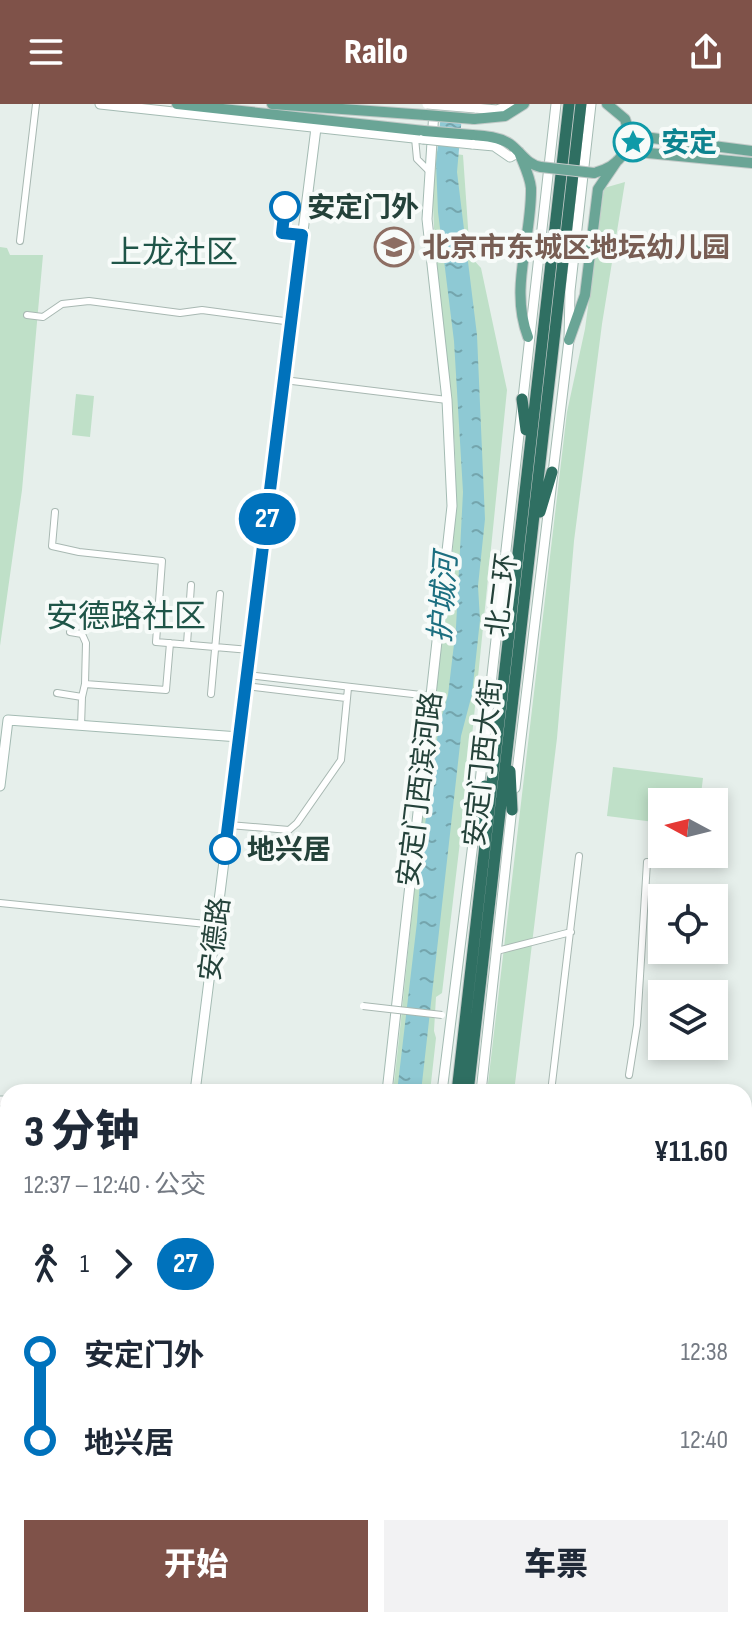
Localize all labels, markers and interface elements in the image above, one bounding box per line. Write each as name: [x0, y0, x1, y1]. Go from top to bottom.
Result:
icon: menu: [24, 30, 68, 74]
icon: share: [684, 30, 728, 74]
text: Railo: [344, 31, 408, 74]
place icon: 安定: [612, 121, 654, 163]
place label: 安定: [661, 127, 717, 160]
marker: 安定门外: [270, 192, 300, 222]
place label: 安定门外: [307, 192, 419, 225]
school or university icon: 北京市东城区地坛幼儿园: [373, 226, 415, 268]
place label: 北京市东城区地坛幼儿园: [422, 232, 730, 265]
district label: 上龙社区: [110, 234, 238, 273]
line badge: 27: [231, 493, 303, 545]
text: 27: [255, 502, 279, 535]
water label: 护城河: [423, 547, 465, 644]
street label: 北二环: [481, 551, 524, 639]
district label: 安德路社区: [46, 598, 206, 637]
street label: 安定门西大街: [458, 678, 509, 848]
street label: 安定门西滨河路: [392, 690, 449, 888]
north arrow: [648, 788, 728, 868]
map controls: [648, 788, 728, 1060]
marker: 地兴居: [210, 834, 240, 864]
place label: 地兴居: [247, 834, 331, 867]
button: locate: [648, 884, 728, 964]
street label: 安德路: [194, 895, 237, 983]
button: layers: [648, 980, 728, 1060]
text: 3 分钟: [24, 1106, 139, 1159]
text: ¥11.60: [654, 1134, 728, 1170]
text: 12:37 – 12:40 · 公交: [24, 1170, 206, 1201]
icon: walk: [24, 1242, 68, 1286]
icon: forward: [101, 1242, 145, 1286]
text: 27: [173, 1247, 198, 1280]
text: 1: [80, 1249, 89, 1280]
text: 12:38: [681, 1337, 728, 1368]
text: 安定门外: [84, 1338, 204, 1374]
text: 12:40: [681, 1425, 728, 1456]
text: 地兴居: [84, 1426, 174, 1462]
button: 开始: [24, 1520, 368, 1612]
button: 车票: [384, 1520, 728, 1612]

